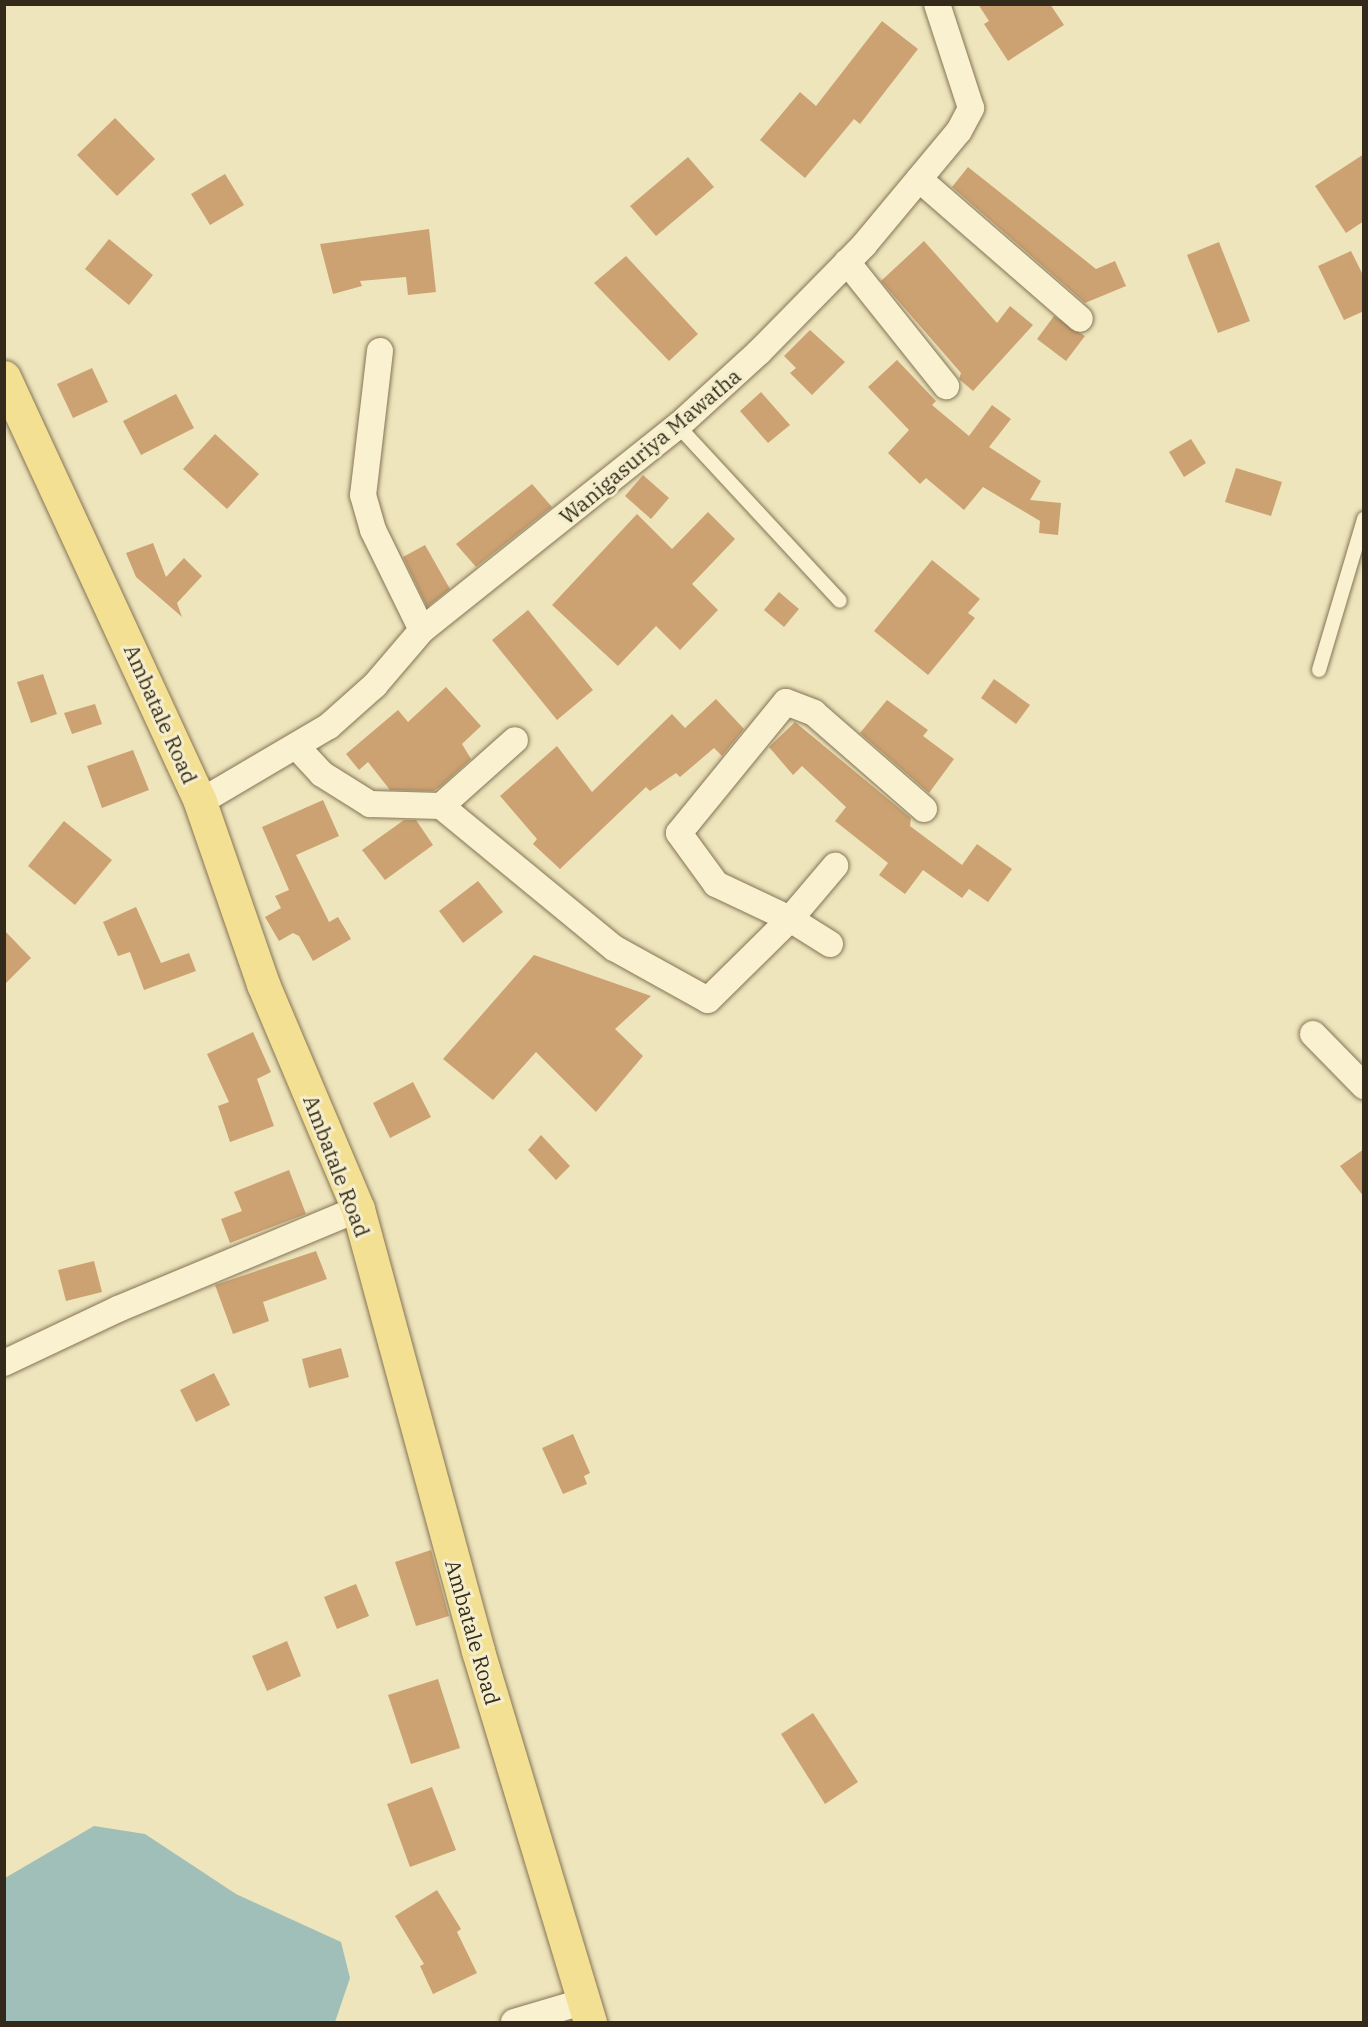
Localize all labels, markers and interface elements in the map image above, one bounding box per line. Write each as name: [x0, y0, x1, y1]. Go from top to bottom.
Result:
street label: Wanigasuriya Mawatha: [554, 363, 746, 529]
street label: Ambatale Road: [119, 640, 203, 788]
street label: Ambatale Road: [298, 1092, 376, 1240]
street label: Ambatale Road: [440, 1557, 506, 1707]

